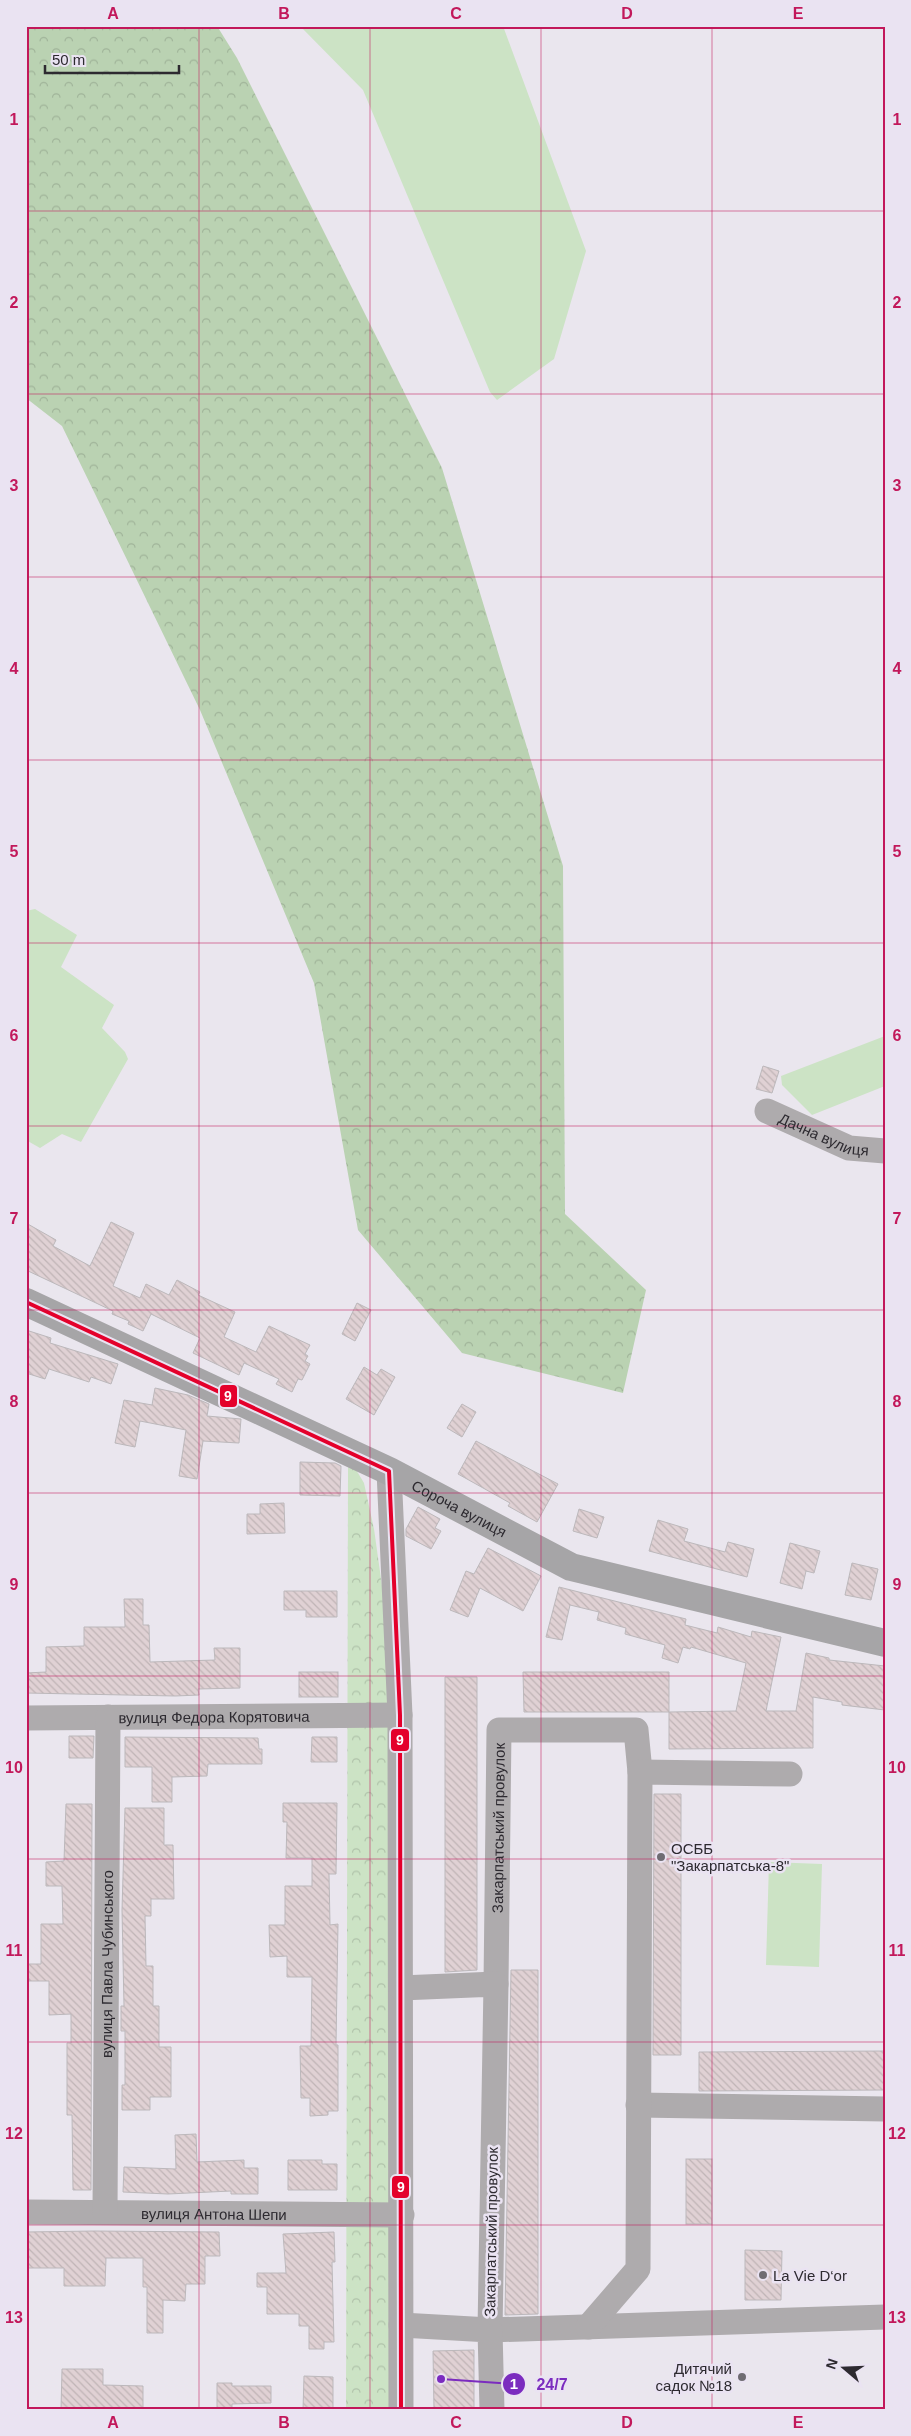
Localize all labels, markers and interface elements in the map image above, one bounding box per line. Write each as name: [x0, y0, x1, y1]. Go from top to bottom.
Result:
text: A: [107, 5, 119, 22]
text: B: [278, 5, 290, 22]
text: C: [450, 5, 462, 22]
text: D: [621, 5, 633, 22]
text: E: [793, 5, 804, 22]
scale bar: [45, 42, 179, 74]
text: 50 m: [52, 51, 85, 68]
text: 1: [10, 111, 19, 128]
text: 1: [893, 111, 902, 128]
text: 2: [10, 294, 19, 311]
text: 2: [893, 294, 902, 311]
text: 3: [10, 477, 19, 494]
text: 3: [893, 477, 902, 494]
text: 4: [10, 660, 19, 677]
text: 4: [893, 660, 902, 677]
text: 5: [10, 843, 19, 860]
text: 5: [893, 843, 902, 860]
text: 6: [10, 1027, 19, 1044]
text: 6: [893, 1027, 902, 1044]
street label: Дачна вулиця: [776, 1109, 869, 1158]
text: 7: [10, 1210, 19, 1227]
text: 7: [893, 1210, 902, 1227]
line badge: 9: [219, 1384, 238, 1408]
text: 9: [224, 1388, 232, 1404]
text: 8: [10, 1393, 19, 1410]
text: 8: [893, 1393, 902, 1410]
street label: Сороча вулиця: [409, 1476, 510, 1540]
text: 9: [10, 1576, 19, 1593]
text: 9: [893, 1576, 902, 1593]
street label: вулиця Федора Корятовича: [118, 1707, 310, 1726]
line badge: 9: [390, 1728, 410, 1752]
text: 9: [396, 1732, 404, 1748]
street label: Закарпатський провулок: [488, 1742, 507, 1913]
text: 10: [5, 1759, 23, 1776]
text: 10: [888, 1759, 906, 1776]
place label: ОСББ "Закарпатська-8": [671, 1840, 789, 1874]
marker: ОСББ "Закарпатська-8": [655, 1851, 667, 1863]
street label: вулиця Павла Чубинського: [97, 1870, 116, 2058]
text: 11: [6, 1942, 23, 1959]
text: 11: [889, 1942, 906, 1959]
text: 12: [5, 2125, 23, 2142]
text: 12: [888, 2125, 906, 2142]
street label: Закарпатський провулок: [481, 2146, 501, 2317]
line badge: 9: [391, 2175, 410, 2199]
text: 9: [397, 2179, 405, 2195]
street label: вулиця Антона Шепи: [141, 2204, 287, 2223]
place label: La Vie D‘or: [773, 2267, 847, 2284]
marker: La Vie D‘or: [757, 2269, 769, 2281]
text: 13: [5, 2309, 23, 2326]
text: 13: [888, 2309, 906, 2326]
north arrow: [818, 2344, 868, 2394]
text: N: [822, 2356, 841, 2371]
place label: Дитячий садок №18: [656, 2360, 732, 2394]
callout: 24/7: [501, 2369, 577, 2400]
marker: Дитячий садок №18: [736, 2371, 748, 2383]
text: 1: [510, 2375, 518, 2392]
text: 24/7: [536, 2376, 568, 2393]
text: A: [107, 2414, 119, 2431]
text: B: [278, 2414, 290, 2431]
text: C: [450, 2414, 462, 2431]
text: D: [621, 2414, 633, 2431]
text: E: [793, 2414, 804, 2431]

